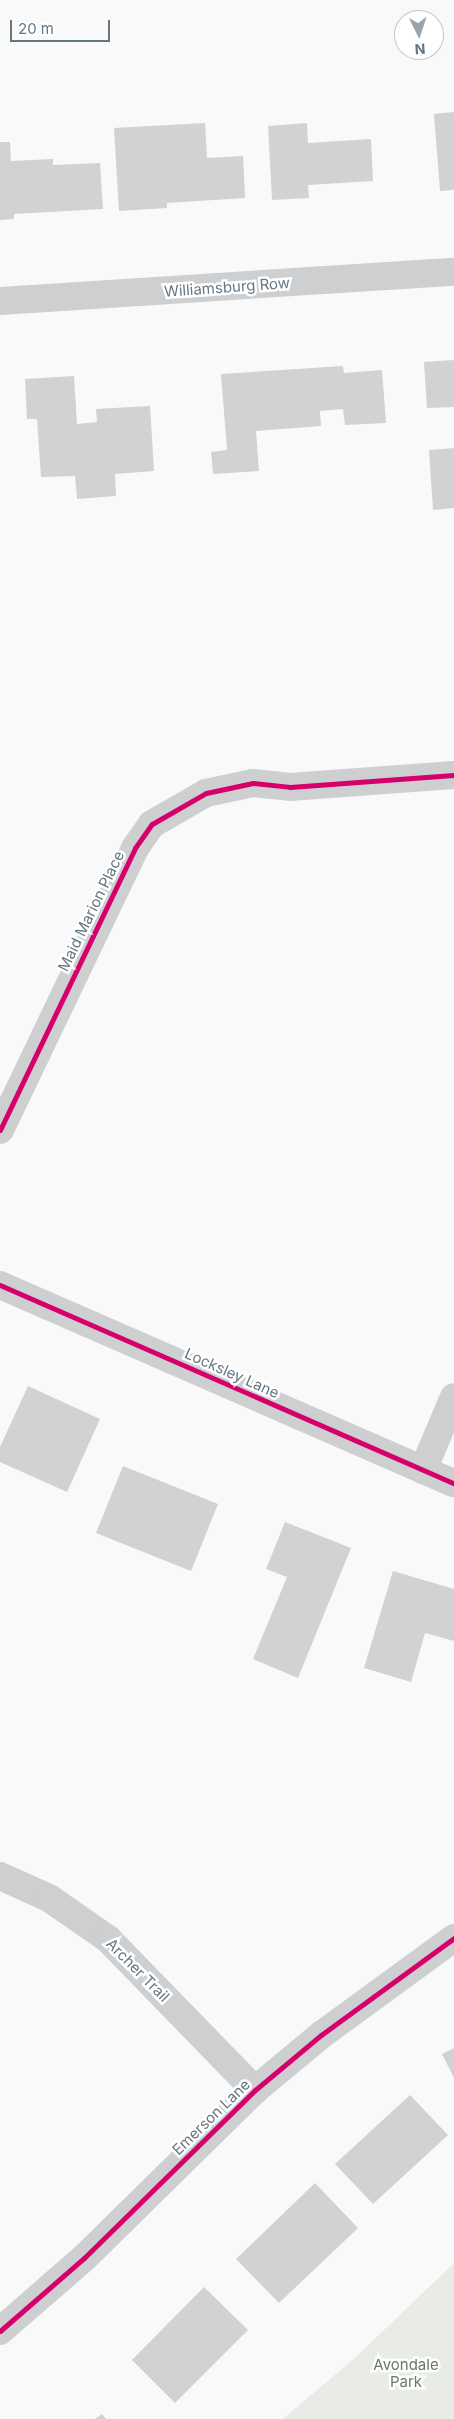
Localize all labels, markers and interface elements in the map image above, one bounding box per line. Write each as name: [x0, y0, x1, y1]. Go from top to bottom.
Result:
scale bar: [12, 10, 112, 42]
north arrow: [394, 10, 444, 60]
text: 20 m: [18, 19, 54, 38]
text: N: [414, 41, 426, 58]
street label: Williamsburg Row: [163, 274, 291, 300]
street label: Maid Marion Place: [54, 848, 128, 974]
street label: Locksley Lane: [182, 1344, 282, 1402]
street label: Archer Trail: [103, 1935, 173, 2005]
street label: Emerson Lane: [168, 2075, 254, 2159]
park label: Avondale Park: [373, 2355, 439, 2390]

